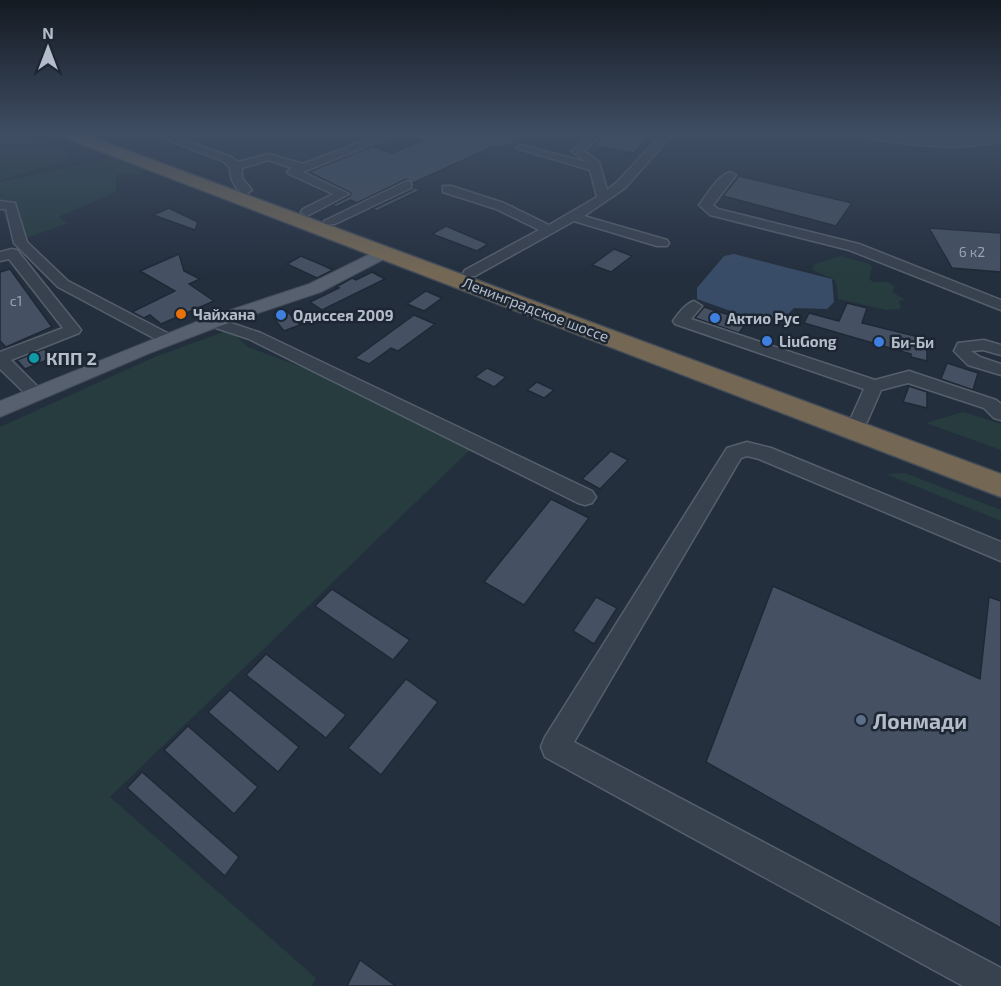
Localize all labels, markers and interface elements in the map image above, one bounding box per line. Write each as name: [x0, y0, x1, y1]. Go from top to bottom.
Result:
north arrow: [18, 18, 78, 78]
text: N: [42, 23, 54, 42]
house number: 6 к2: [959, 243, 985, 260]
street label: Ленинградское шоссе: [460, 273, 612, 345]
house number: с1: [10, 292, 22, 309]
place label: Чайхана: [193, 305, 255, 323]
place label: Одиссея 2009: [293, 306, 394, 324]
marker: Чайхана: [174, 307, 188, 321]
marker: Одиссея 2009: [274, 308, 288, 322]
place label: Актио Рус: [727, 309, 800, 327]
marker: Актио Рус: [708, 311, 722, 325]
place label: LiuGong: [779, 332, 837, 350]
place label: Би-Би: [891, 333, 934, 351]
marker: LiuGong: [760, 334, 774, 348]
marker: Би-Би: [872, 335, 886, 349]
place label: КПП 2: [46, 347, 97, 369]
marker: КПП 2: [27, 351, 41, 365]
place label: Лонмади: [873, 708, 967, 733]
marker: Лонмади: [854, 713, 868, 727]

